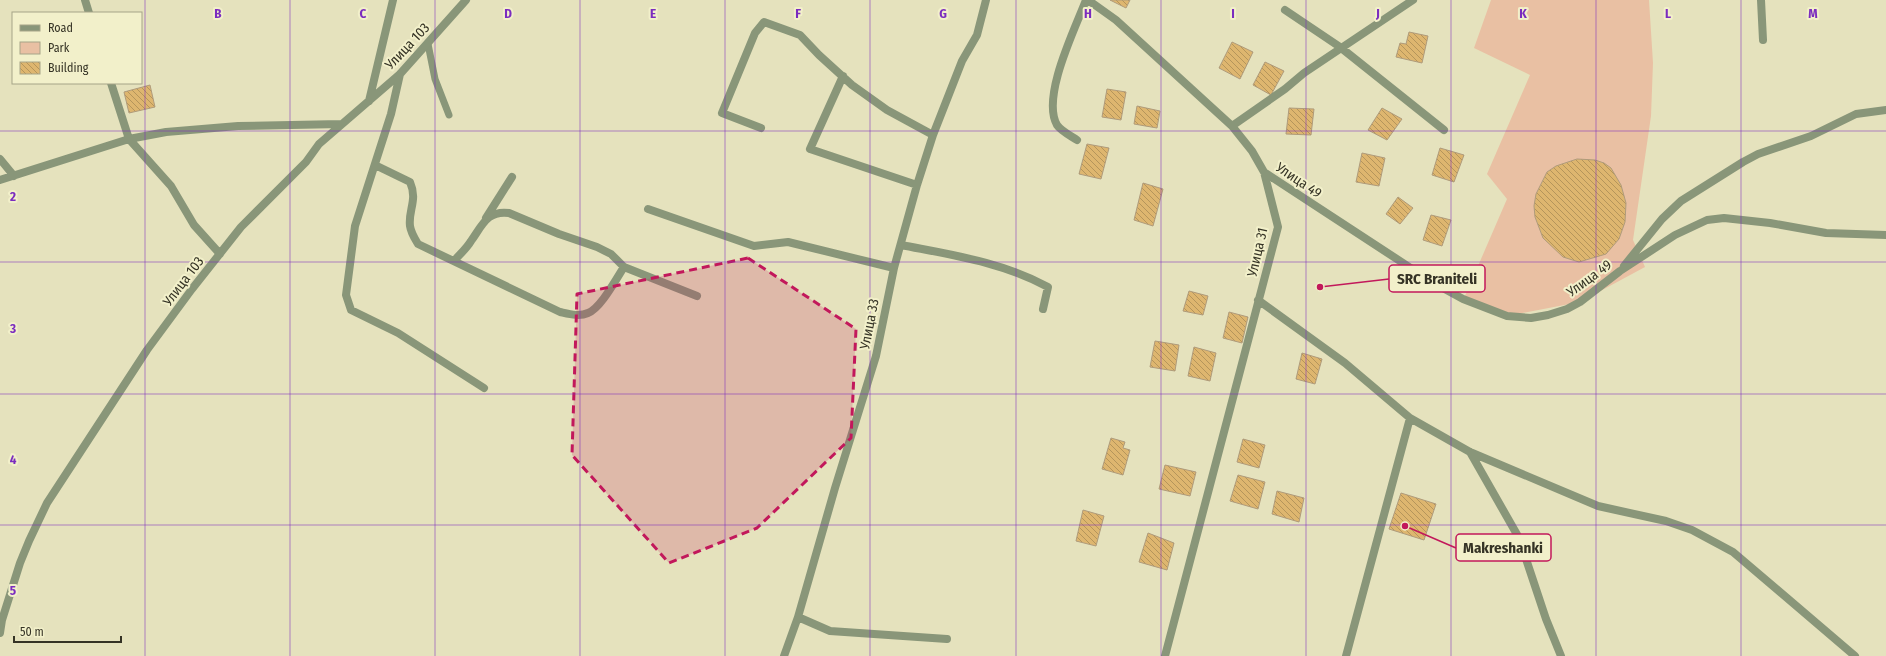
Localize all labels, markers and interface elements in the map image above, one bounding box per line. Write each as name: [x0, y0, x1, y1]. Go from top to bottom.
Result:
text: B: [214, 6, 222, 21]
text: C: [360, 6, 367, 21]
text: D: [504, 6, 512, 21]
text: E: [650, 6, 656, 21]
text: F: [795, 6, 801, 21]
text: G: [939, 6, 947, 21]
text: H: [1084, 6, 1092, 21]
text: I: [1231, 6, 1235, 21]
text: J: [1375, 6, 1380, 21]
text: K: [1519, 6, 1527, 21]
text: L: [1665, 6, 1671, 21]
text: M: [1808, 6, 1818, 21]
legend: [12, 12, 142, 84]
street label: Улица 103: [381, 20, 433, 74]
text: Road: [48, 21, 73, 35]
text: Park: [48, 41, 70, 55]
text: Building: [48, 61, 89, 75]
street label: Улица 49: [1272, 158, 1325, 202]
text: 2: [9, 189, 16, 204]
street label: Улица 31: [1243, 226, 1271, 279]
street label: Улица 103: [159, 253, 207, 310]
street label: Улица 49: [1563, 256, 1615, 301]
callout: SRC Braniteli: [1389, 265, 1485, 292]
text: SRC Braniteli: [1397, 270, 1477, 288]
street label: Улица 33: [856, 297, 883, 352]
text: 3: [9, 321, 16, 336]
text: 4: [10, 452, 17, 467]
callout: Makreshanki: [1456, 534, 1551, 561]
text: Makreshanki: [1463, 539, 1543, 557]
text: 5: [10, 583, 16, 598]
scale bar: [14, 618, 121, 644]
text: 50 m: [20, 625, 44, 639]

